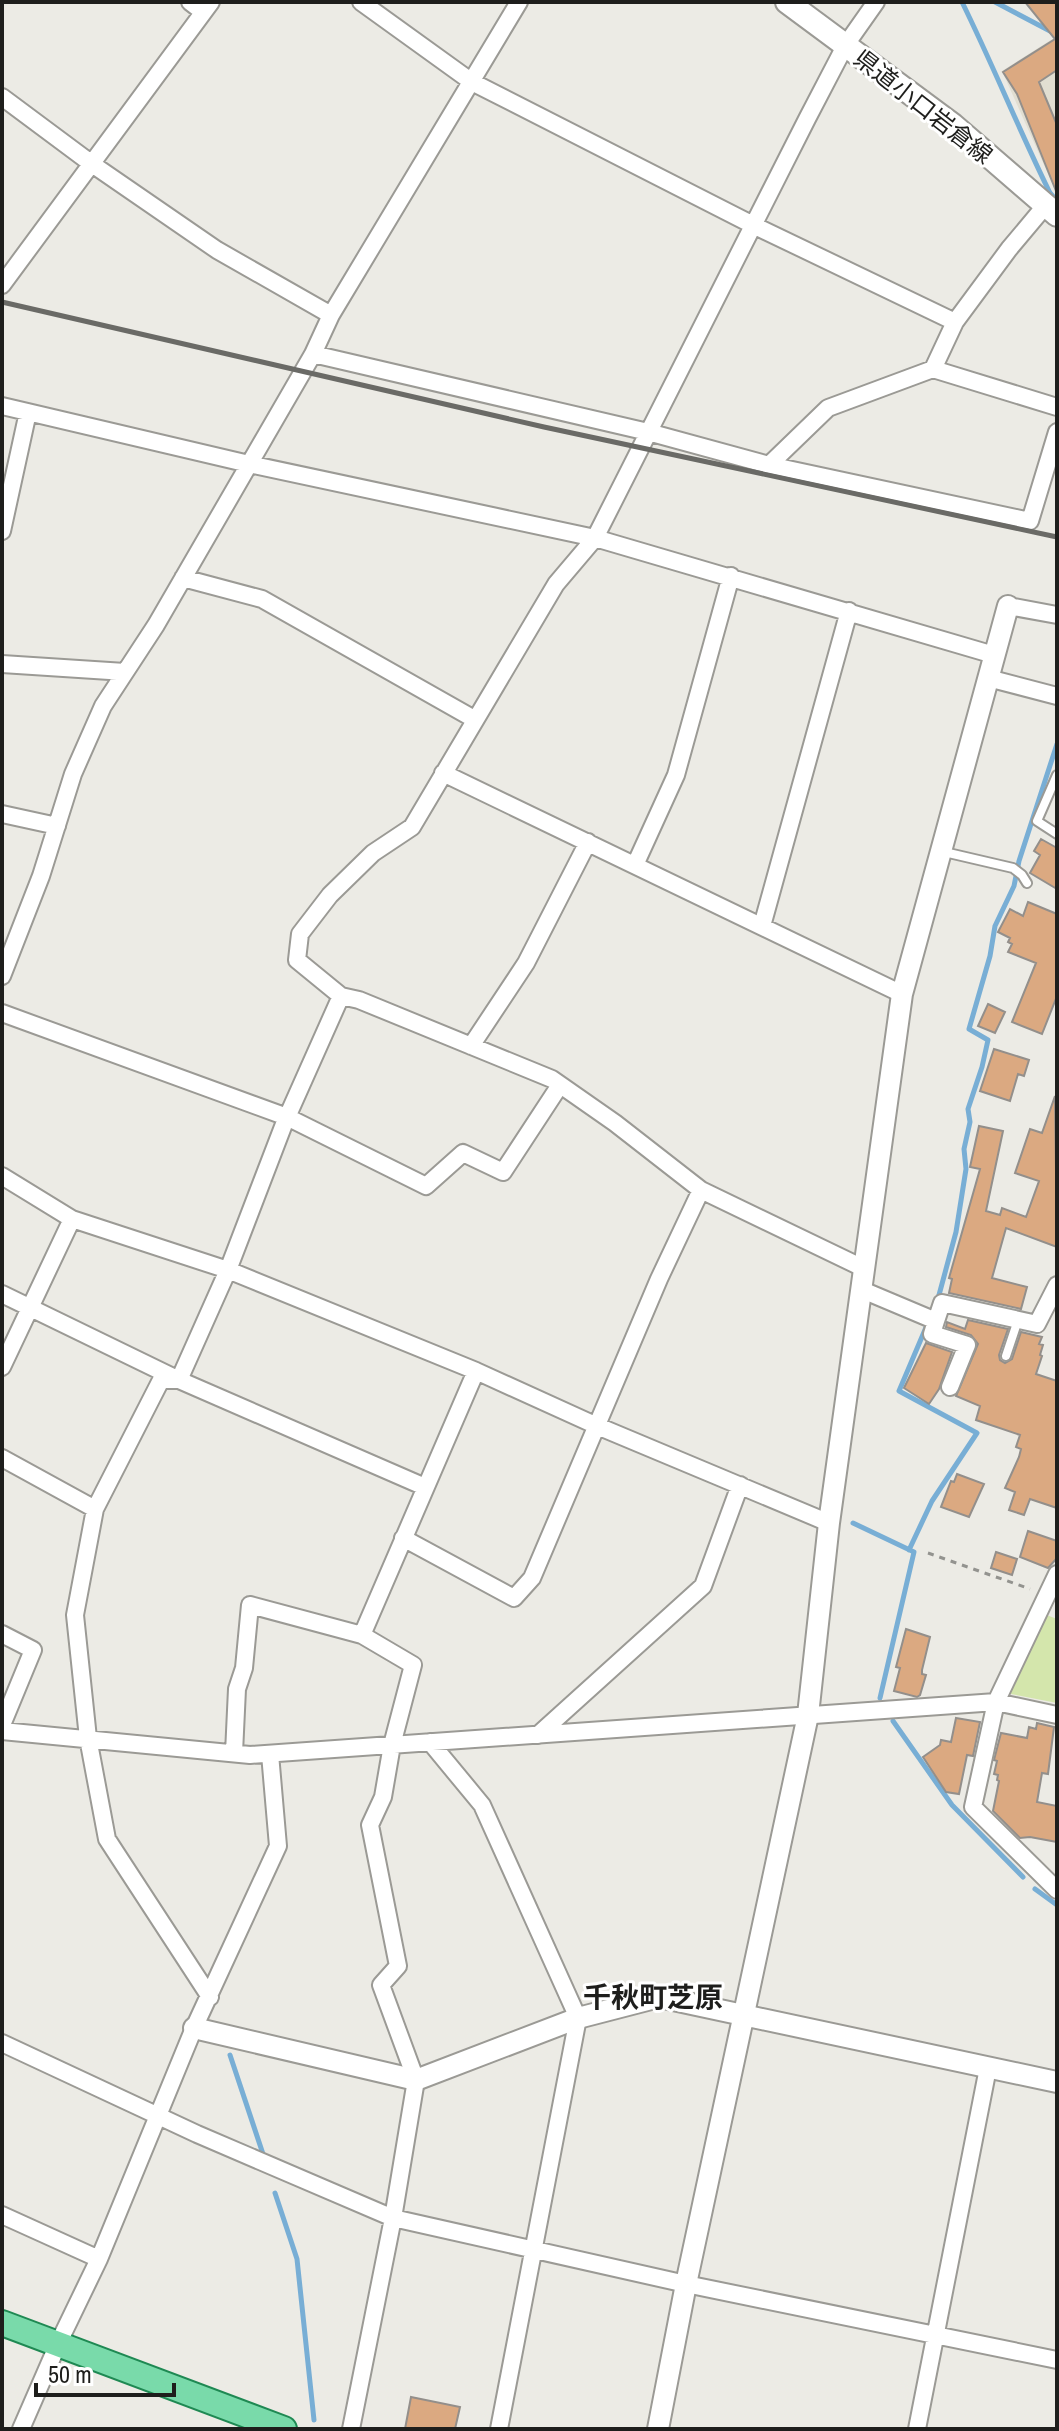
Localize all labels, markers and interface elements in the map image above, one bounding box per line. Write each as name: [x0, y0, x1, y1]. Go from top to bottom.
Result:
street label: 県道小口岩倉線: [848, 42, 1000, 171]
district label: 千秋町芝原: [583, 1978, 723, 2016]
scale bar: [36, 2347, 174, 2397]
text: 50 m: [48, 2358, 92, 2390]

